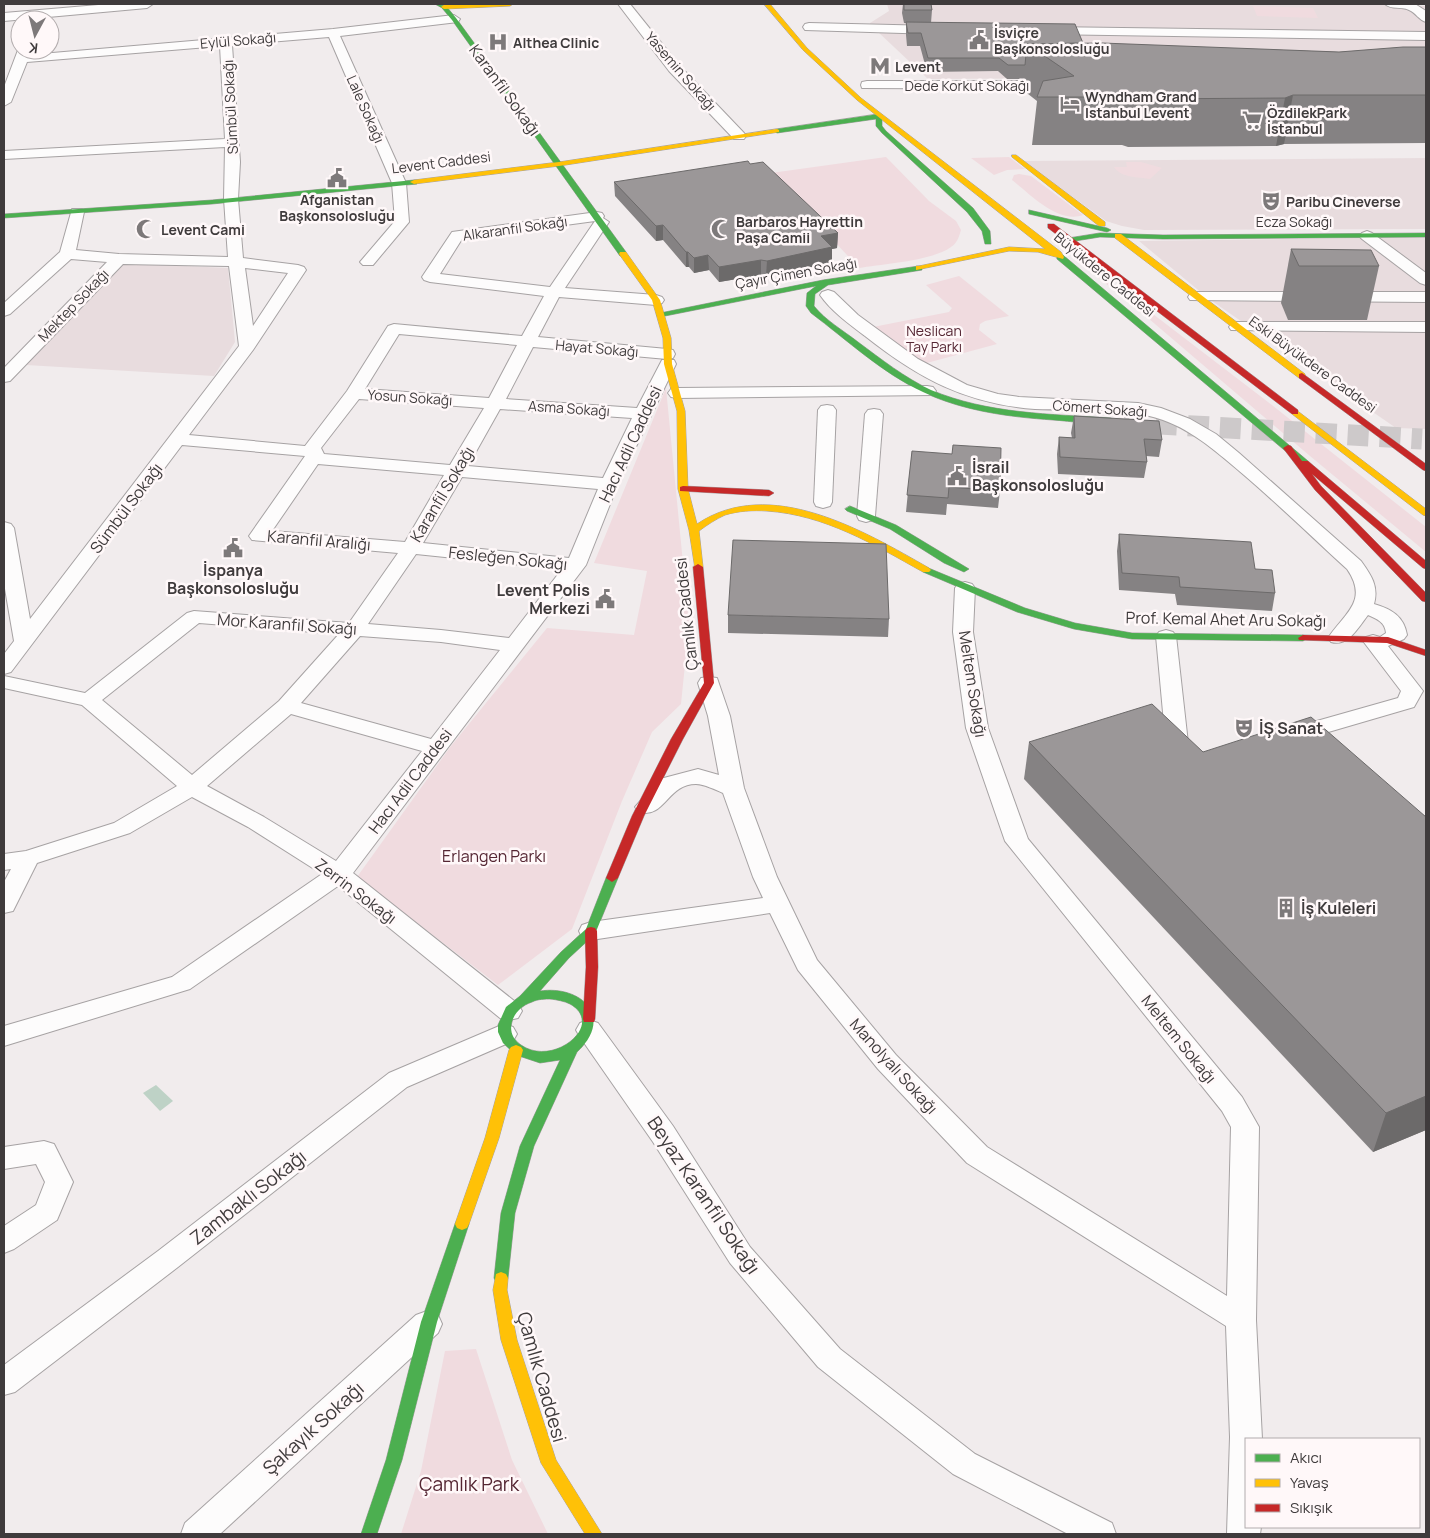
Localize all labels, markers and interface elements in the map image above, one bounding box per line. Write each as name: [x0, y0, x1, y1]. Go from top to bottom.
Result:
north arrow: [10, 10, 60, 60]
place label: İsviçre Başkonsolosluğu: [994, 23, 1110, 58]
street label: Eylül Sokağı: [199, 27, 277, 53]
street label: Yasemin Sokağı: [641, 27, 721, 115]
public building icon: İsviçre Başkonsolosluğu: [968, 29, 990, 51]
hospital icon: Althea Clinic: [487, 31, 509, 53]
place label: Althea Clinic: [513, 33, 599, 52]
text: K: [27, 38, 39, 58]
street label: Karanfil Sokağı: [464, 40, 546, 140]
metro station icon: Levent: [869, 55, 891, 77]
place label: Levent: [895, 57, 941, 76]
street label: Sümbül Sokağı: [218, 59, 242, 155]
street label: Lale Sokağı: [343, 72, 389, 146]
street label: Dede Korkut Sokağı: [905, 76, 1029, 95]
place label: Wyndham Grand Istanbul Levent: [1085, 87, 1197, 122]
hotel icon: Wyndham Grand Istanbul Levent: [1059, 93, 1081, 115]
place label: ÖzdilekPark İstanbul: [1267, 103, 1347, 138]
supermarket icon: ÖzdilekPark İstanbul: [1241, 109, 1263, 131]
street label: Levent Caddesi: [390, 146, 492, 178]
public building icon: Afganistan Başkonsolosluğu: [326, 167, 348, 189]
place label: Afganistan Başkonsolosluğu: [279, 190, 395, 225]
theatre icon: Paribu Cineverse: [1260, 190, 1282, 212]
place label: Paribu Cineverse: [1286, 192, 1401, 211]
street label: Alkaranfil Sokağı: [461, 211, 569, 245]
place label: Barbaros Hayrettin Paşa Camii: [736, 212, 863, 247]
street label: Ecza Sokağı: [1256, 212, 1332, 231]
mosque icon: Levent Cami: [135, 218, 157, 240]
mosque icon: Barbaros Hayrettin Paşa Camii: [710, 218, 732, 240]
place label: Levent Cami: [161, 220, 245, 239]
street label: Büyükdere Caddesi: [1050, 227, 1160, 321]
street label: Çayır Çimen Sokağı: [734, 253, 858, 293]
street label: Mektep Sokağı: [33, 264, 113, 346]
street label: Eski Büyükdere Caddesi: [1245, 311, 1381, 417]
park label: Neslican Tay Parkı: [906, 321, 962, 356]
street label: Hayat Sokağı: [555, 335, 639, 361]
street label: Hacı Adil Caddesi: [593, 382, 667, 506]
street label: Yosun Sokağı: [367, 385, 453, 409]
street label: Cömert Sokağı: [1052, 395, 1148, 421]
street label: Asma Sokağı: [528, 396, 610, 420]
street label: Karanfil Sokağı: [405, 442, 479, 546]
place label: İsrail Başkonsolosluğu: [972, 456, 1104, 496]
street label: Sümbül Sokağı: [85, 458, 167, 558]
public building icon: İsrail Başkonsolosluğu: [946, 465, 968, 487]
street label: Karanfil Aralığı: [266, 525, 372, 555]
public building icon: İspanya Başkonsolosluğu: [222, 537, 244, 559]
street label: Fesleğen Sokağı: [448, 541, 568, 575]
street label: Çamlık Caddesi: [669, 557, 703, 671]
place label: İspanya Başkonsolosluğu: [167, 559, 299, 599]
place label: Levent Polis Merkezi: [496, 579, 590, 619]
public building icon: Levent Polis Merkezi: [594, 588, 616, 610]
street label: Prof. Kemal Ahet Aru Sokağı: [1125, 606, 1327, 632]
street label: Mor Karanfil Sokağı: [216, 608, 358, 640]
street label: Meltem Sokağı: [954, 629, 992, 739]
theatre icon: İŞ Sanat: [1233, 717, 1255, 739]
place label: İŞ Sanat: [1259, 717, 1323, 739]
street label: Hacı Adil Caddesi: [363, 724, 457, 838]
park label: Erlangen Parkı: [442, 845, 546, 867]
street label: Zerrin Sokağı: [311, 853, 401, 929]
building icon: İş Kuleleri: [1275, 897, 1297, 919]
place label: İş Kuleleri: [1301, 897, 1376, 919]
street label: Meltem Sokağı: [1137, 990, 1221, 1088]
street label: Manolyalı Sokağı: [845, 1013, 943, 1119]
street label: Beyaz Karanfil Sokağı: [641, 1111, 767, 1279]
street label: Zambaklı Sokağı: [184, 1143, 312, 1251]
street label: Çamlık Caddesi: [511, 1309, 573, 1445]
street label: Şakayık Sokağı: [257, 1376, 369, 1480]
legend: [1245, 1438, 1420, 1528]
text: Akıcı: [1290, 1447, 1322, 1468]
park label: Çamlık Park: [419, 1471, 520, 1497]
text: Yavaş: [1290, 1472, 1329, 1493]
text: Sıkışık: [1290, 1497, 1333, 1518]

